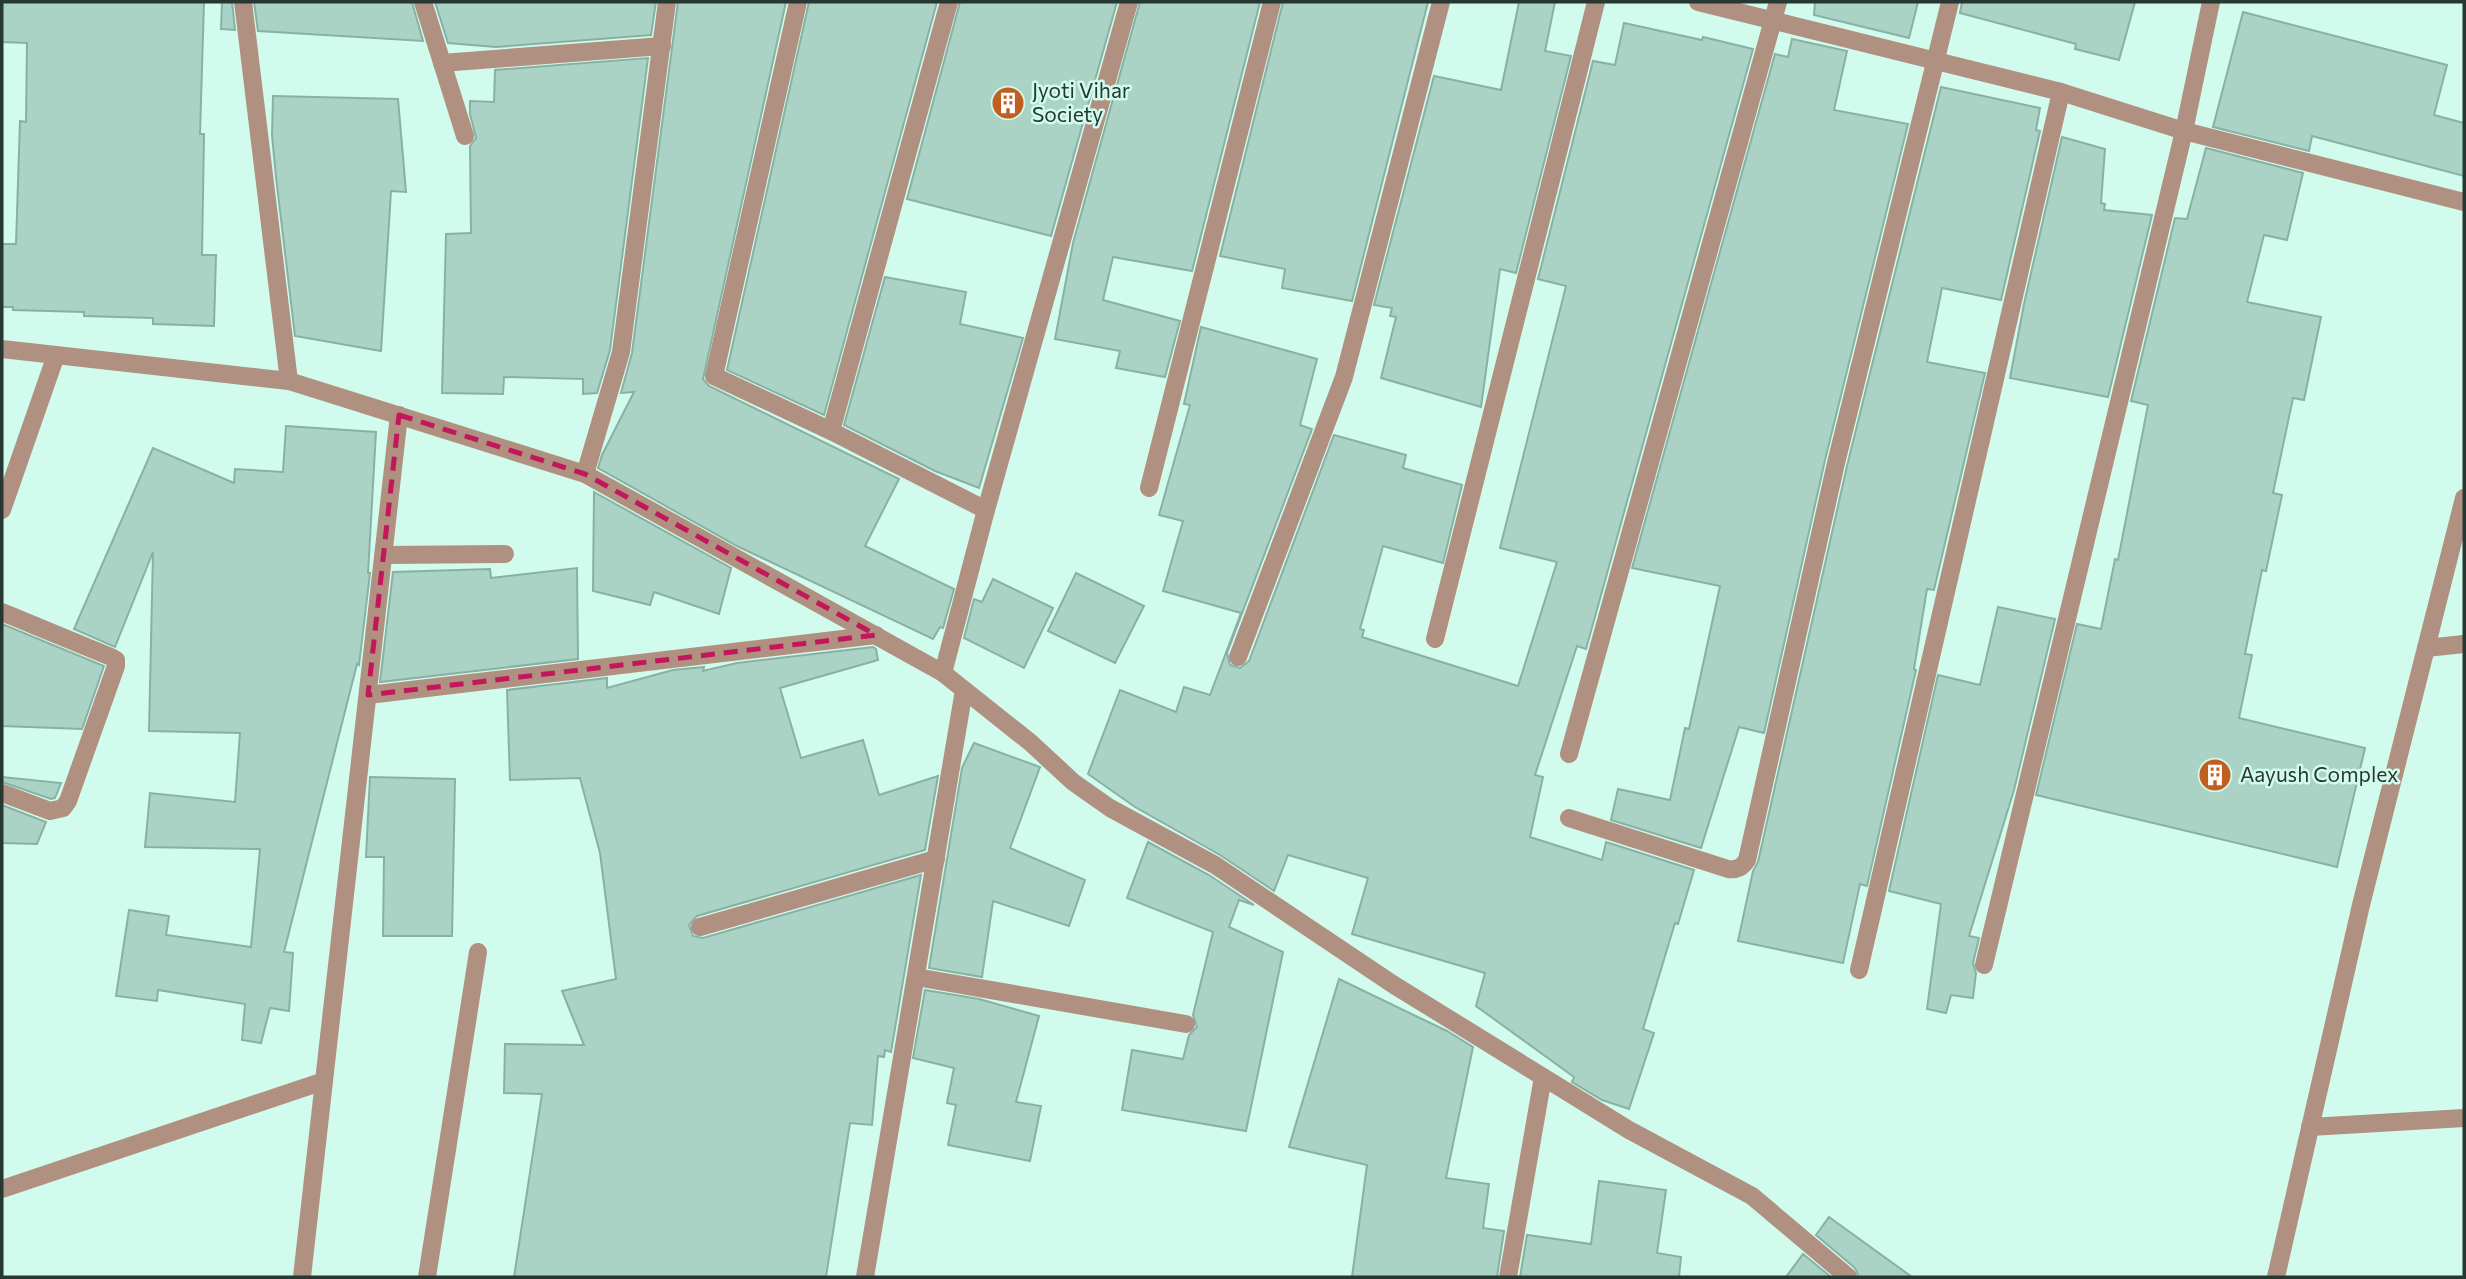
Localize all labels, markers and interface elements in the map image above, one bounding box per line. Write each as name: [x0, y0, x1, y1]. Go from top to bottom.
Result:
place label: Jyoti Vihar Society: [1032, 77, 1130, 126]
building icon: Jyoti Vihar Society: [989, 84, 1027, 122]
building icon: Aayush Complex: [2196, 756, 2234, 794]
place label: Aayush Complex: [2240, 761, 2399, 786]

